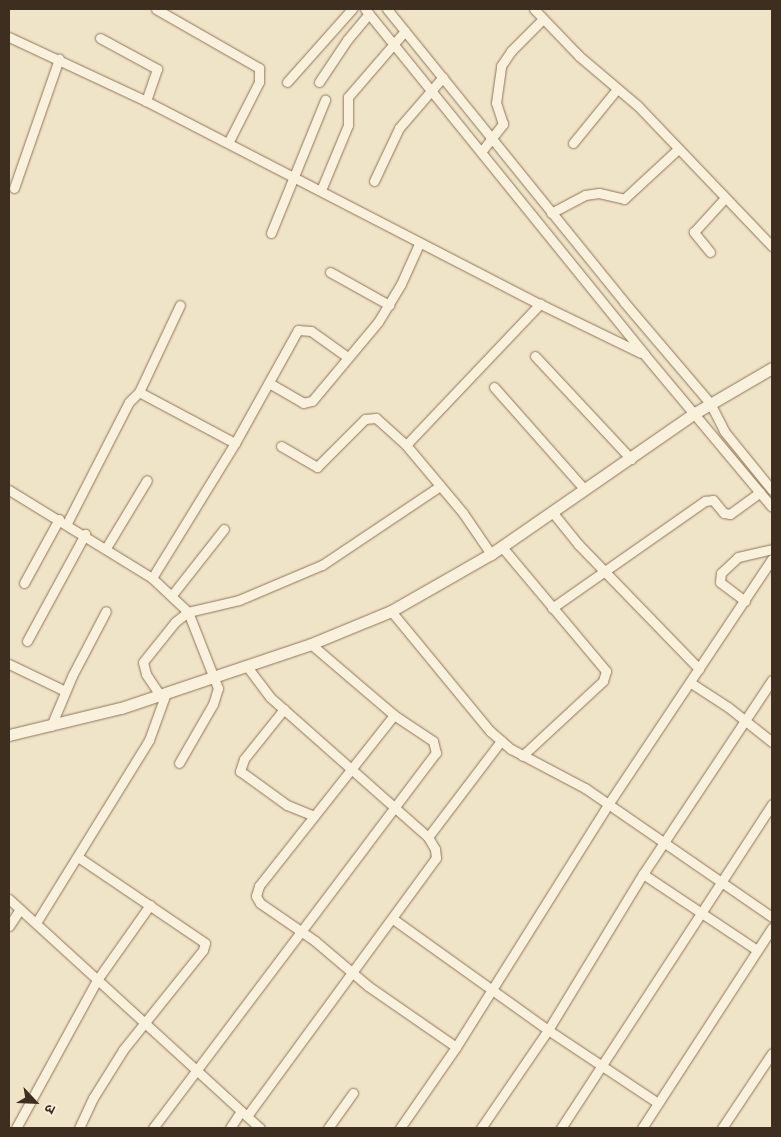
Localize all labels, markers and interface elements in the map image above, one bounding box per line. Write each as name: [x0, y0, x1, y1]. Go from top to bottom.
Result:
north arrow: [10, 1077, 60, 1127]
text: उ: [39, 1101, 59, 1116]

